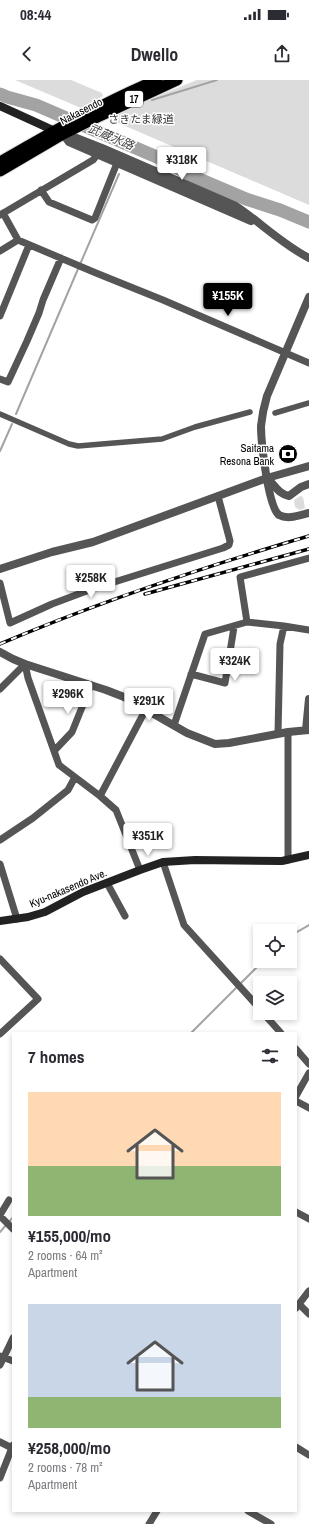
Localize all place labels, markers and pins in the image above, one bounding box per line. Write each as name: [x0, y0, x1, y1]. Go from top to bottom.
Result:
pin: ¥318K: [154, 147, 210, 181]
pin: ¥155K: [200, 283, 256, 317]
place label: Saitama Resona Bank: [220, 441, 274, 468]
bank icon: Saitama Resona Bank: [277, 443, 299, 465]
pin: ¥258K: [63, 565, 119, 599]
pin: ¥324K: [207, 648, 263, 682]
pin: ¥296K: [40, 681, 96, 715]
pin: ¥291K: [121, 688, 177, 722]
pin: ¥351K: [120, 823, 176, 857]

